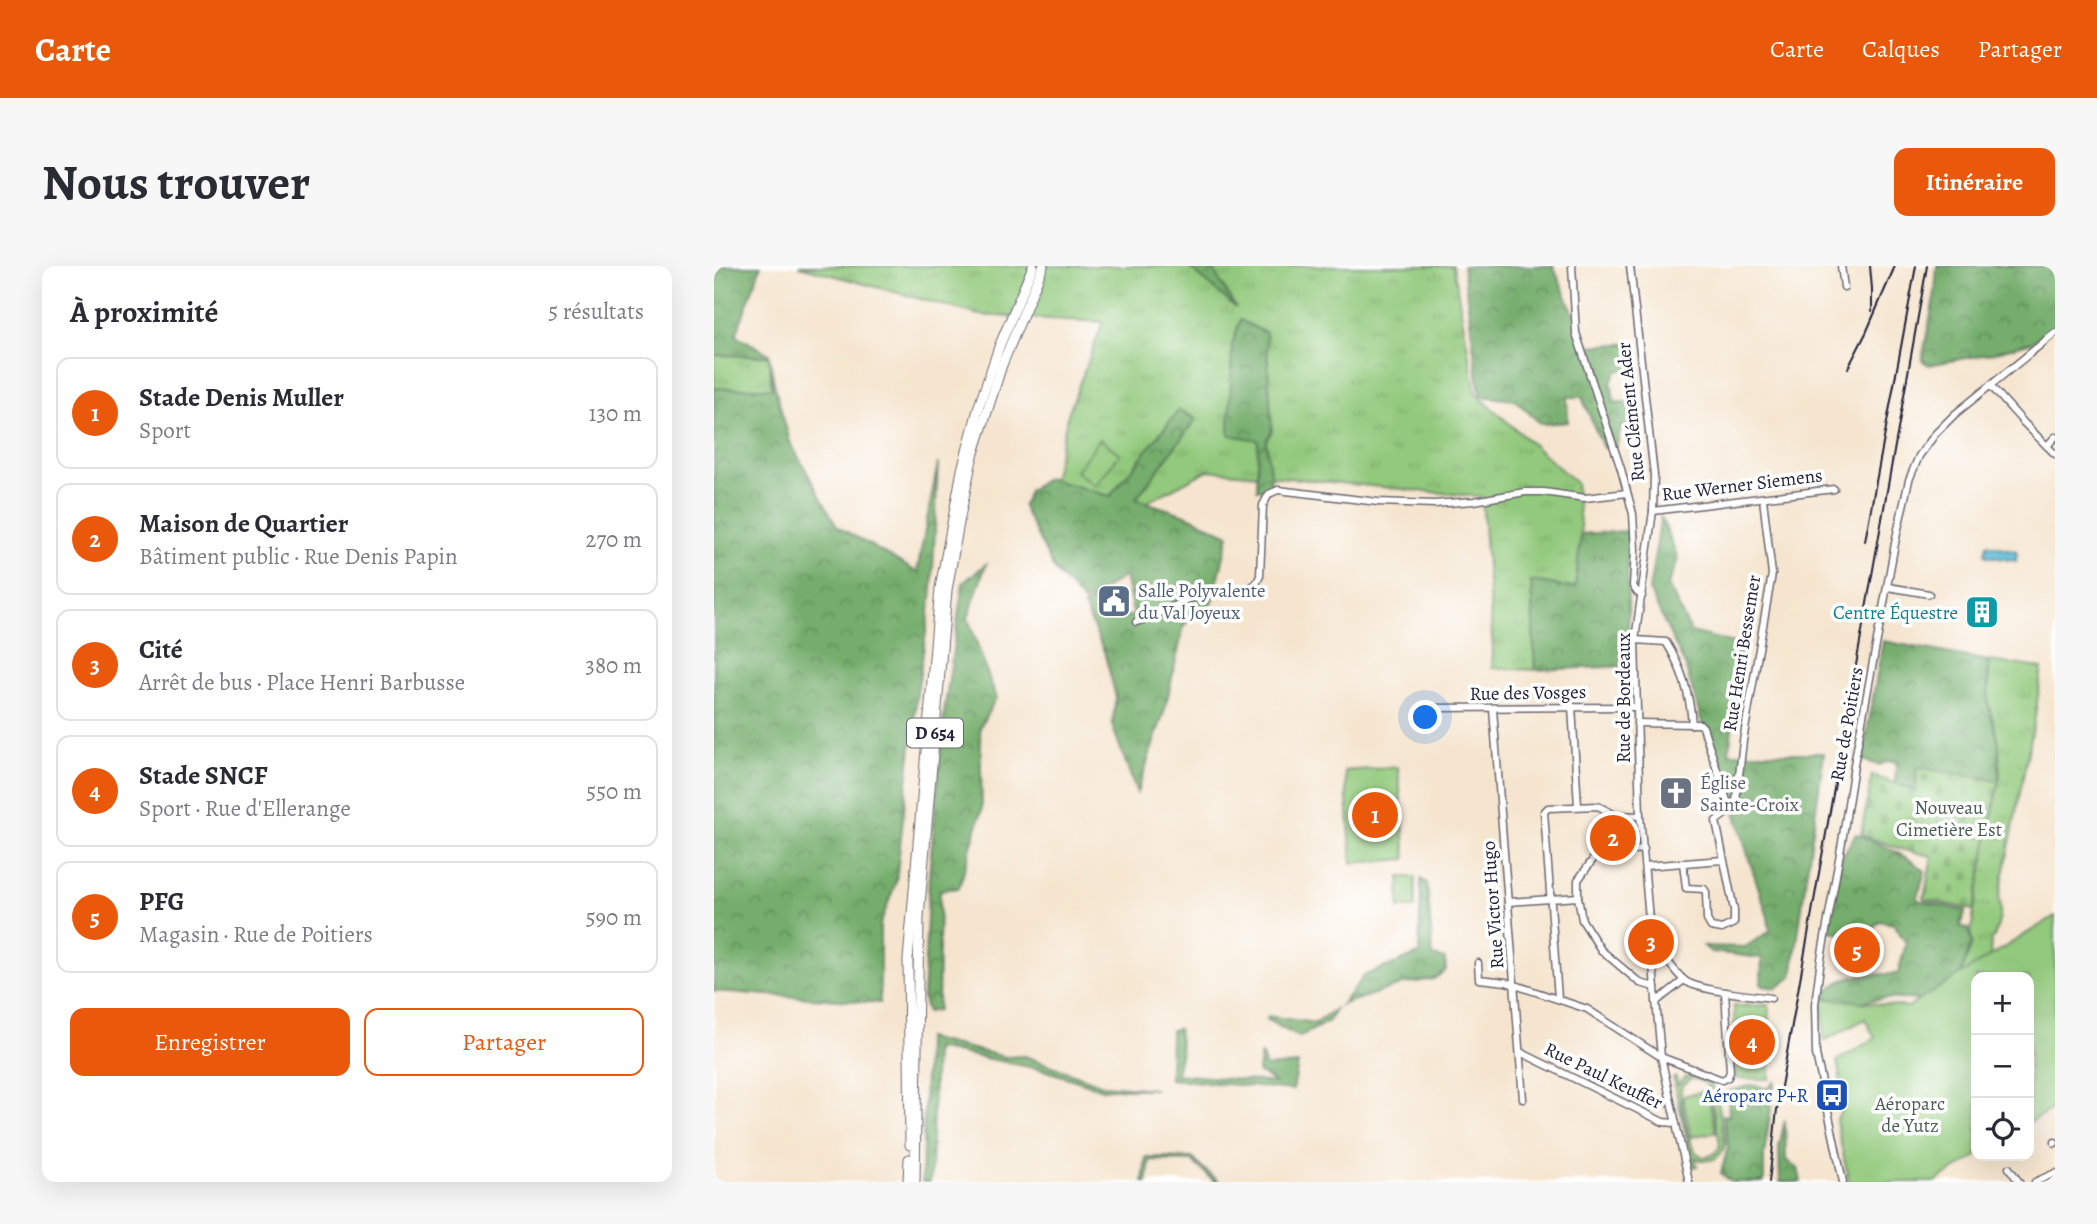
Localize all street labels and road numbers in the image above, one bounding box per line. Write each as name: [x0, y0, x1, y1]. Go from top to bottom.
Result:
street label: Rue Clément Ader: [1611, 341, 1651, 483]
street label: Rue Werner Siemens: [1660, 462, 1824, 508]
street label: Rue Henri Bessemer: [1717, 573, 1767, 733]
street label: Rue de Bordeaux: [1611, 633, 1637, 763]
street label: Rue de Poitiers: [1824, 665, 1870, 783]
street label: Rue des Vosges: [1469, 679, 1587, 707]
road number: D 654: [907, 718, 963, 747]
street label: Rue Victor Hugo: [1476, 840, 1510, 970]
street label: Rue Paul Keuffer: [1540, 1036, 1667, 1116]

